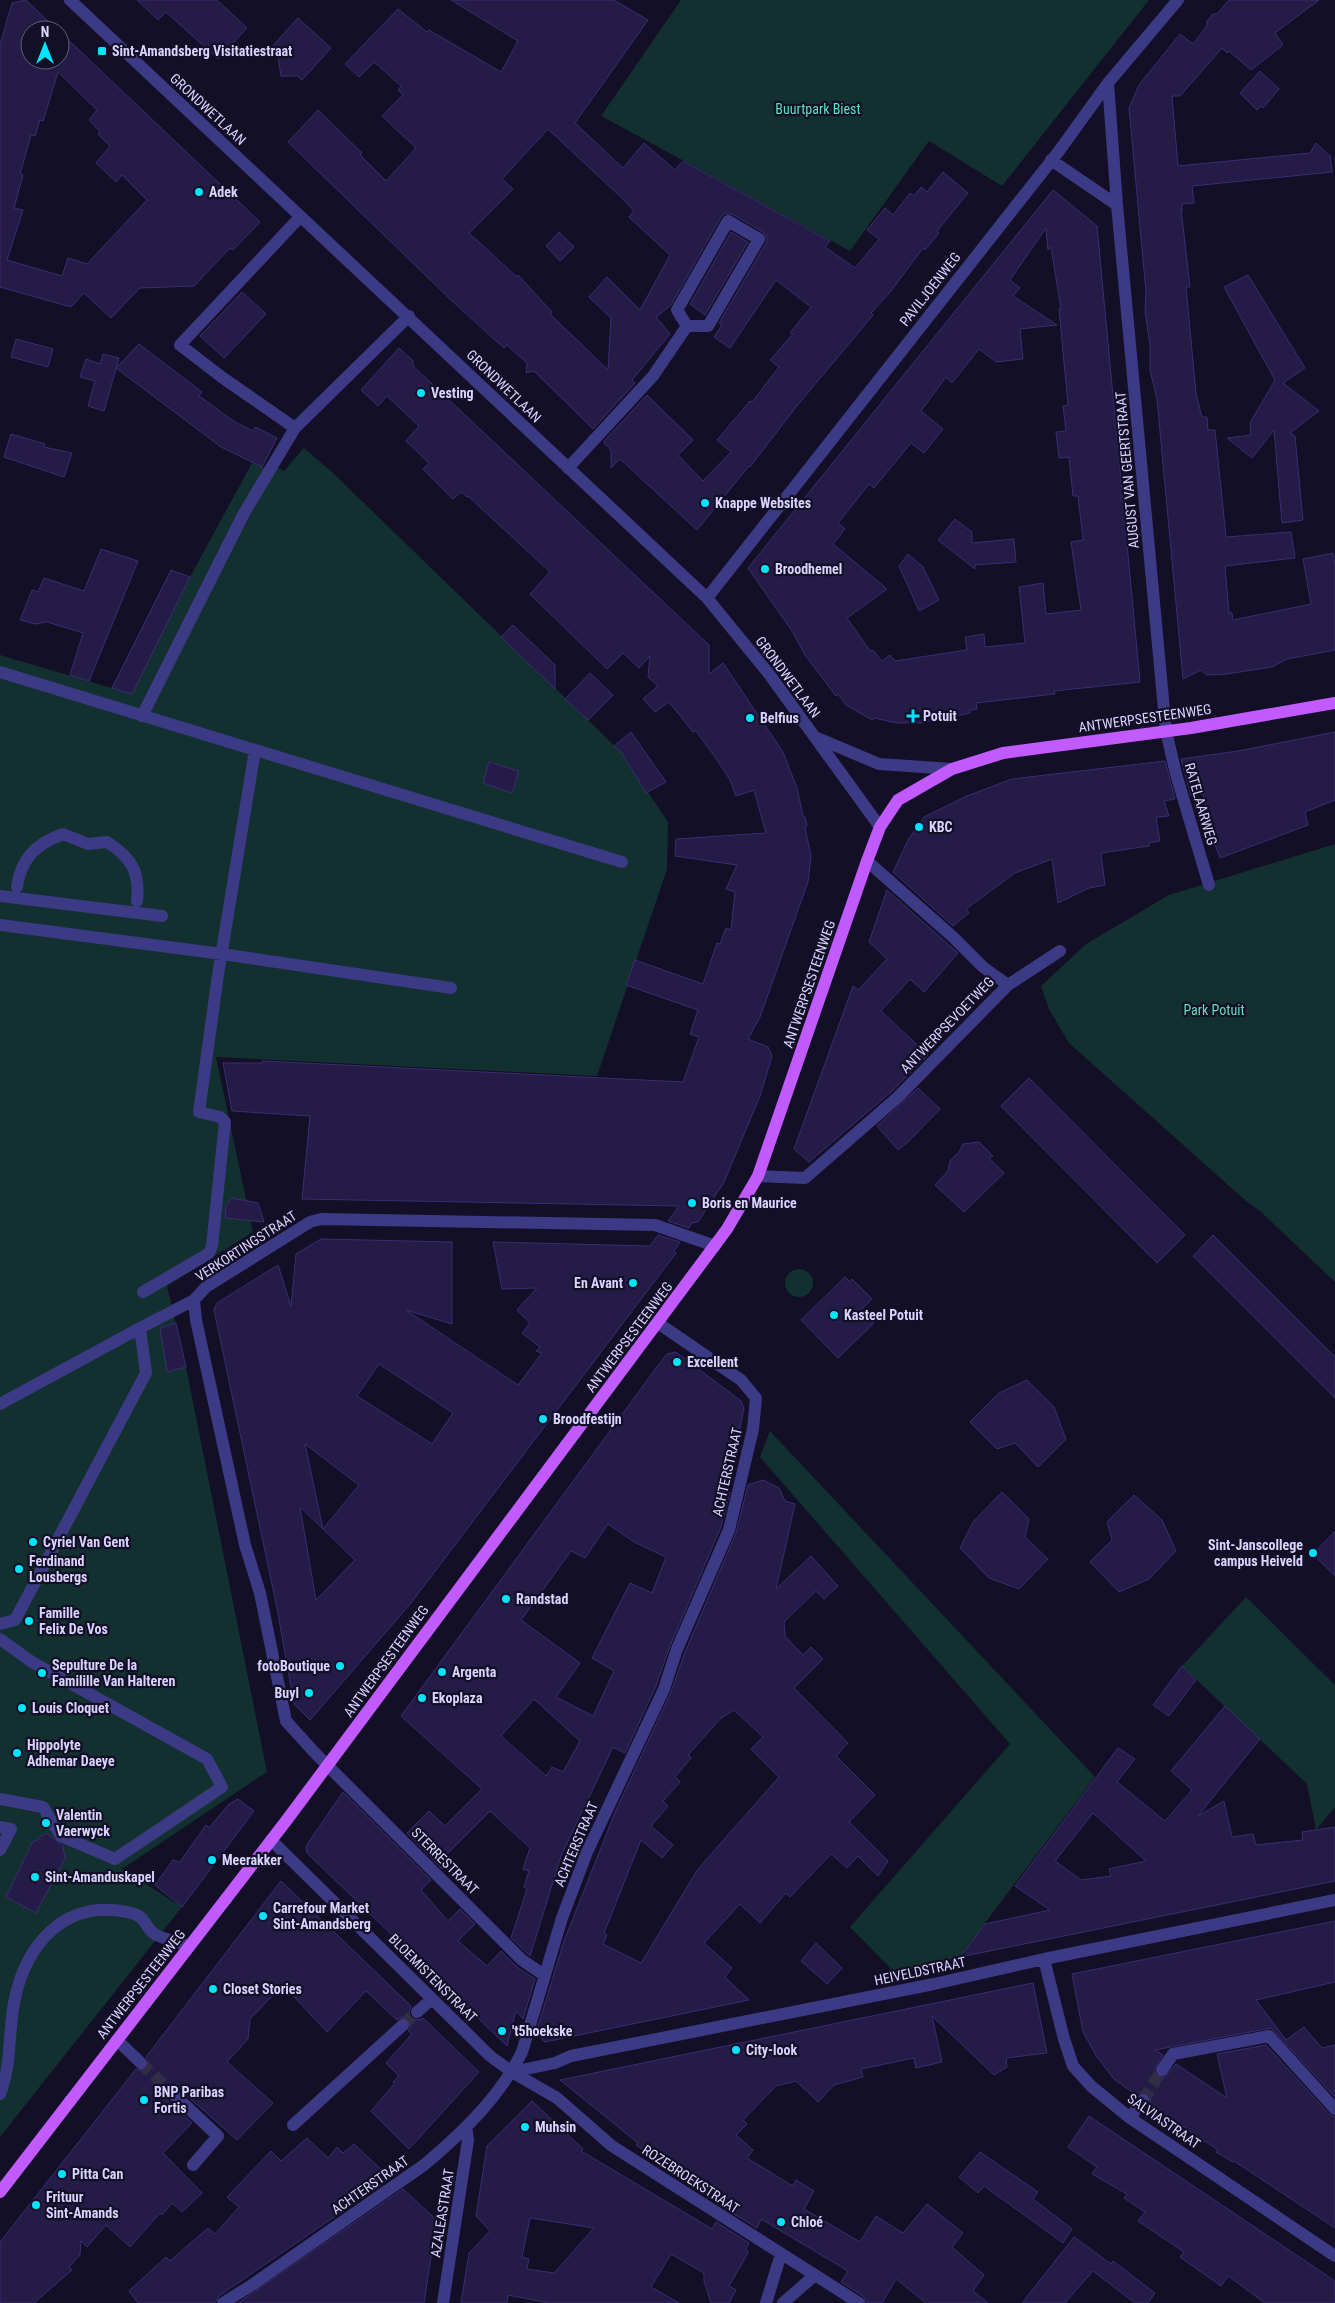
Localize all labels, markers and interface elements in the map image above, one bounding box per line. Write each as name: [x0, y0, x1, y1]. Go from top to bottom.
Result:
north arrow: [20, 20, 70, 70]
text: N: [41, 24, 49, 40]
place label: Sint-Amandsberg Visitatiestraat: [112, 43, 292, 59]
marker: Sint-Amandsberg Visitatiestraat: [96, 45, 108, 57]
street label: GRONDWETLAAN: [167, 70, 249, 148]
park label: Buurtpark Biest: [775, 101, 861, 117]
place label: Adek: [209, 184, 238, 200]
marker: Adek: [193, 186, 205, 198]
street label: PAVILJOENWEG: [896, 249, 964, 329]
street label: GRONDWETLAAN: [463, 346, 545, 426]
place label: Vesting: [431, 385, 474, 401]
marker: Vesting: [415, 387, 427, 399]
street label: AUGUST VAN GEERTSTRAAT: [1112, 391, 1142, 549]
place label: Knappe Websites: [715, 495, 811, 511]
marker: Knappe Websites: [699, 497, 711, 509]
place label: Broodhemel: [775, 561, 842, 577]
marker: Broodhemel: [759, 563, 771, 575]
street label: GRONDWETLAAN: [752, 633, 824, 721]
street label: ANTWERPSESTEENWEG: [1078, 701, 1212, 735]
place label: Potuit: [923, 708, 957, 724]
place label: Belfius: [760, 710, 799, 726]
marker: Potuit: [907, 710, 919, 722]
marker: Belfius: [744, 712, 756, 724]
street label: RATELAARWEG: [1182, 761, 1220, 847]
place label: KBC: [929, 819, 953, 835]
marker: KBC: [913, 821, 925, 833]
street label: ANTWERPSESTEENWEG: [780, 918, 838, 1050]
street label: ANTWERPSEVOETWEG: [897, 974, 997, 1076]
park label: Park Potuit: [1183, 1002, 1245, 1018]
place label: Boris en Maurice: [702, 1195, 797, 1211]
marker: Boris en Maurice: [686, 1197, 698, 1209]
street label: VERKORTINGSTRAAT: [192, 1207, 300, 1285]
place label: En Avant: [574, 1275, 623, 1291]
marker: En Avant: [627, 1277, 639, 1289]
street label: ANTWERPSESTEENWEG: [582, 1279, 676, 1395]
place label: Kasteel Potuit: [844, 1307, 923, 1323]
marker: Kasteel Potuit: [828, 1309, 840, 1321]
place label: Excellent: [687, 1354, 738, 1370]
marker: Excellent: [671, 1356, 683, 1368]
place label: Broodfestijn: [553, 1411, 622, 1427]
marker: Broodfestijn: [537, 1413, 549, 1425]
street label: ACHTERSTRAAT: [709, 1426, 745, 1518]
place label: Cyriel Van Gent: [43, 1534, 129, 1550]
marker: Cyriel Van Gent: [27, 1536, 39, 1548]
place label: Sint-Janscollege campus Heiveld: [1208, 1537, 1303, 1569]
marker: Sint-Janscollege campus Heiveld: [1307, 1547, 1319, 1559]
place label: Ferdinand Lousbergs: [29, 1553, 87, 1585]
marker: Ferdinand Lousbergs: [13, 1563, 25, 1575]
place label: Randstad: [516, 1591, 568, 1607]
marker: Randstad: [500, 1593, 512, 1605]
street label: ANTWERPSESTEENWEG: [340, 1602, 432, 1720]
place label: Famille Felix De Vos: [39, 1605, 108, 1637]
marker: Famille Felix De Vos: [23, 1615, 35, 1627]
place label: Sepulture De la Familille Van Halteren: [52, 1657, 175, 1689]
place label: fotoBoutique: [257, 1658, 330, 1674]
marker: fotoBoutique: [334, 1660, 346, 1672]
place label: Argenta: [452, 1664, 497, 1680]
marker: Argenta: [436, 1666, 448, 1678]
marker: Sepulture De la Familille Van Halteren: [36, 1667, 48, 1679]
place label: Buyl: [275, 1685, 299, 1701]
marker: Buyl: [303, 1687, 315, 1699]
place label: Ekoplaza: [432, 1690, 483, 1706]
marker: Ekoplaza: [416, 1692, 428, 1704]
place label: Louis Cloquet: [32, 1700, 109, 1716]
marker: Louis Cloquet: [16, 1702, 28, 1714]
place label: Hippolyte Adhemar Daeye: [27, 1737, 115, 1769]
marker: Hippolyte Adhemar Daeye: [11, 1747, 23, 1759]
street label: ACHTERSTRAAT: [551, 1799, 601, 1889]
place label: Valentin Vaerwyck: [56, 1807, 110, 1839]
marker: Valentin Vaerwyck: [40, 1817, 52, 1829]
street label: STERRESTRAAT: [408, 1824, 482, 1898]
place label: Meerakker: [222, 1852, 282, 1868]
marker: Meerakker: [206, 1854, 218, 1866]
place label: Sint-Amanduskapel: [45, 1869, 155, 1885]
marker: Sint-Amanduskapel: [29, 1871, 41, 1883]
place label: Carrefour Market Sint-Amandsberg: [273, 1900, 371, 1932]
marker: Carrefour Market Sint-Amandsberg: [257, 1910, 269, 1922]
street label: ANTWERPSESTEENWEG: [93, 1926, 189, 2042]
street label: BLOEMISTENSTRAAT: [386, 1931, 480, 2025]
street label: HEIVELDSTRAAT: [873, 1953, 967, 1989]
place label: Closet Stories: [223, 1981, 302, 1997]
marker: Closet Stories: [207, 1983, 219, 1995]
place label: 't5hoekske: [512, 2023, 573, 2039]
marker: 't5hoekske: [496, 2025, 508, 2037]
place label: City-look: [746, 2042, 798, 2058]
marker: City-look: [730, 2044, 742, 2056]
place label: BNP Paribas Fortis: [154, 2084, 224, 2116]
street label: SALVIASTRAAT: [1125, 2090, 1203, 2152]
marker: BNP Paribas Fortis: [138, 2094, 150, 2106]
place label: Muhsin: [535, 2119, 576, 2135]
marker: Muhsin: [519, 2121, 531, 2133]
street label: ROZEBROEKSTRAAT: [639, 2142, 743, 2216]
street label: ACHTERSTRAAT: [328, 2152, 412, 2218]
place label: Pitta Can: [72, 2166, 123, 2182]
street label: AZALEASTRAAT: [427, 2167, 457, 2259]
marker: Pitta Can: [56, 2168, 68, 2180]
place label: Frituur Sint-Amands: [46, 2189, 119, 2221]
marker: Frituur Sint-Amands: [30, 2199, 42, 2211]
place label: Chloé: [791, 2214, 823, 2230]
marker: Chloé: [775, 2216, 787, 2228]

